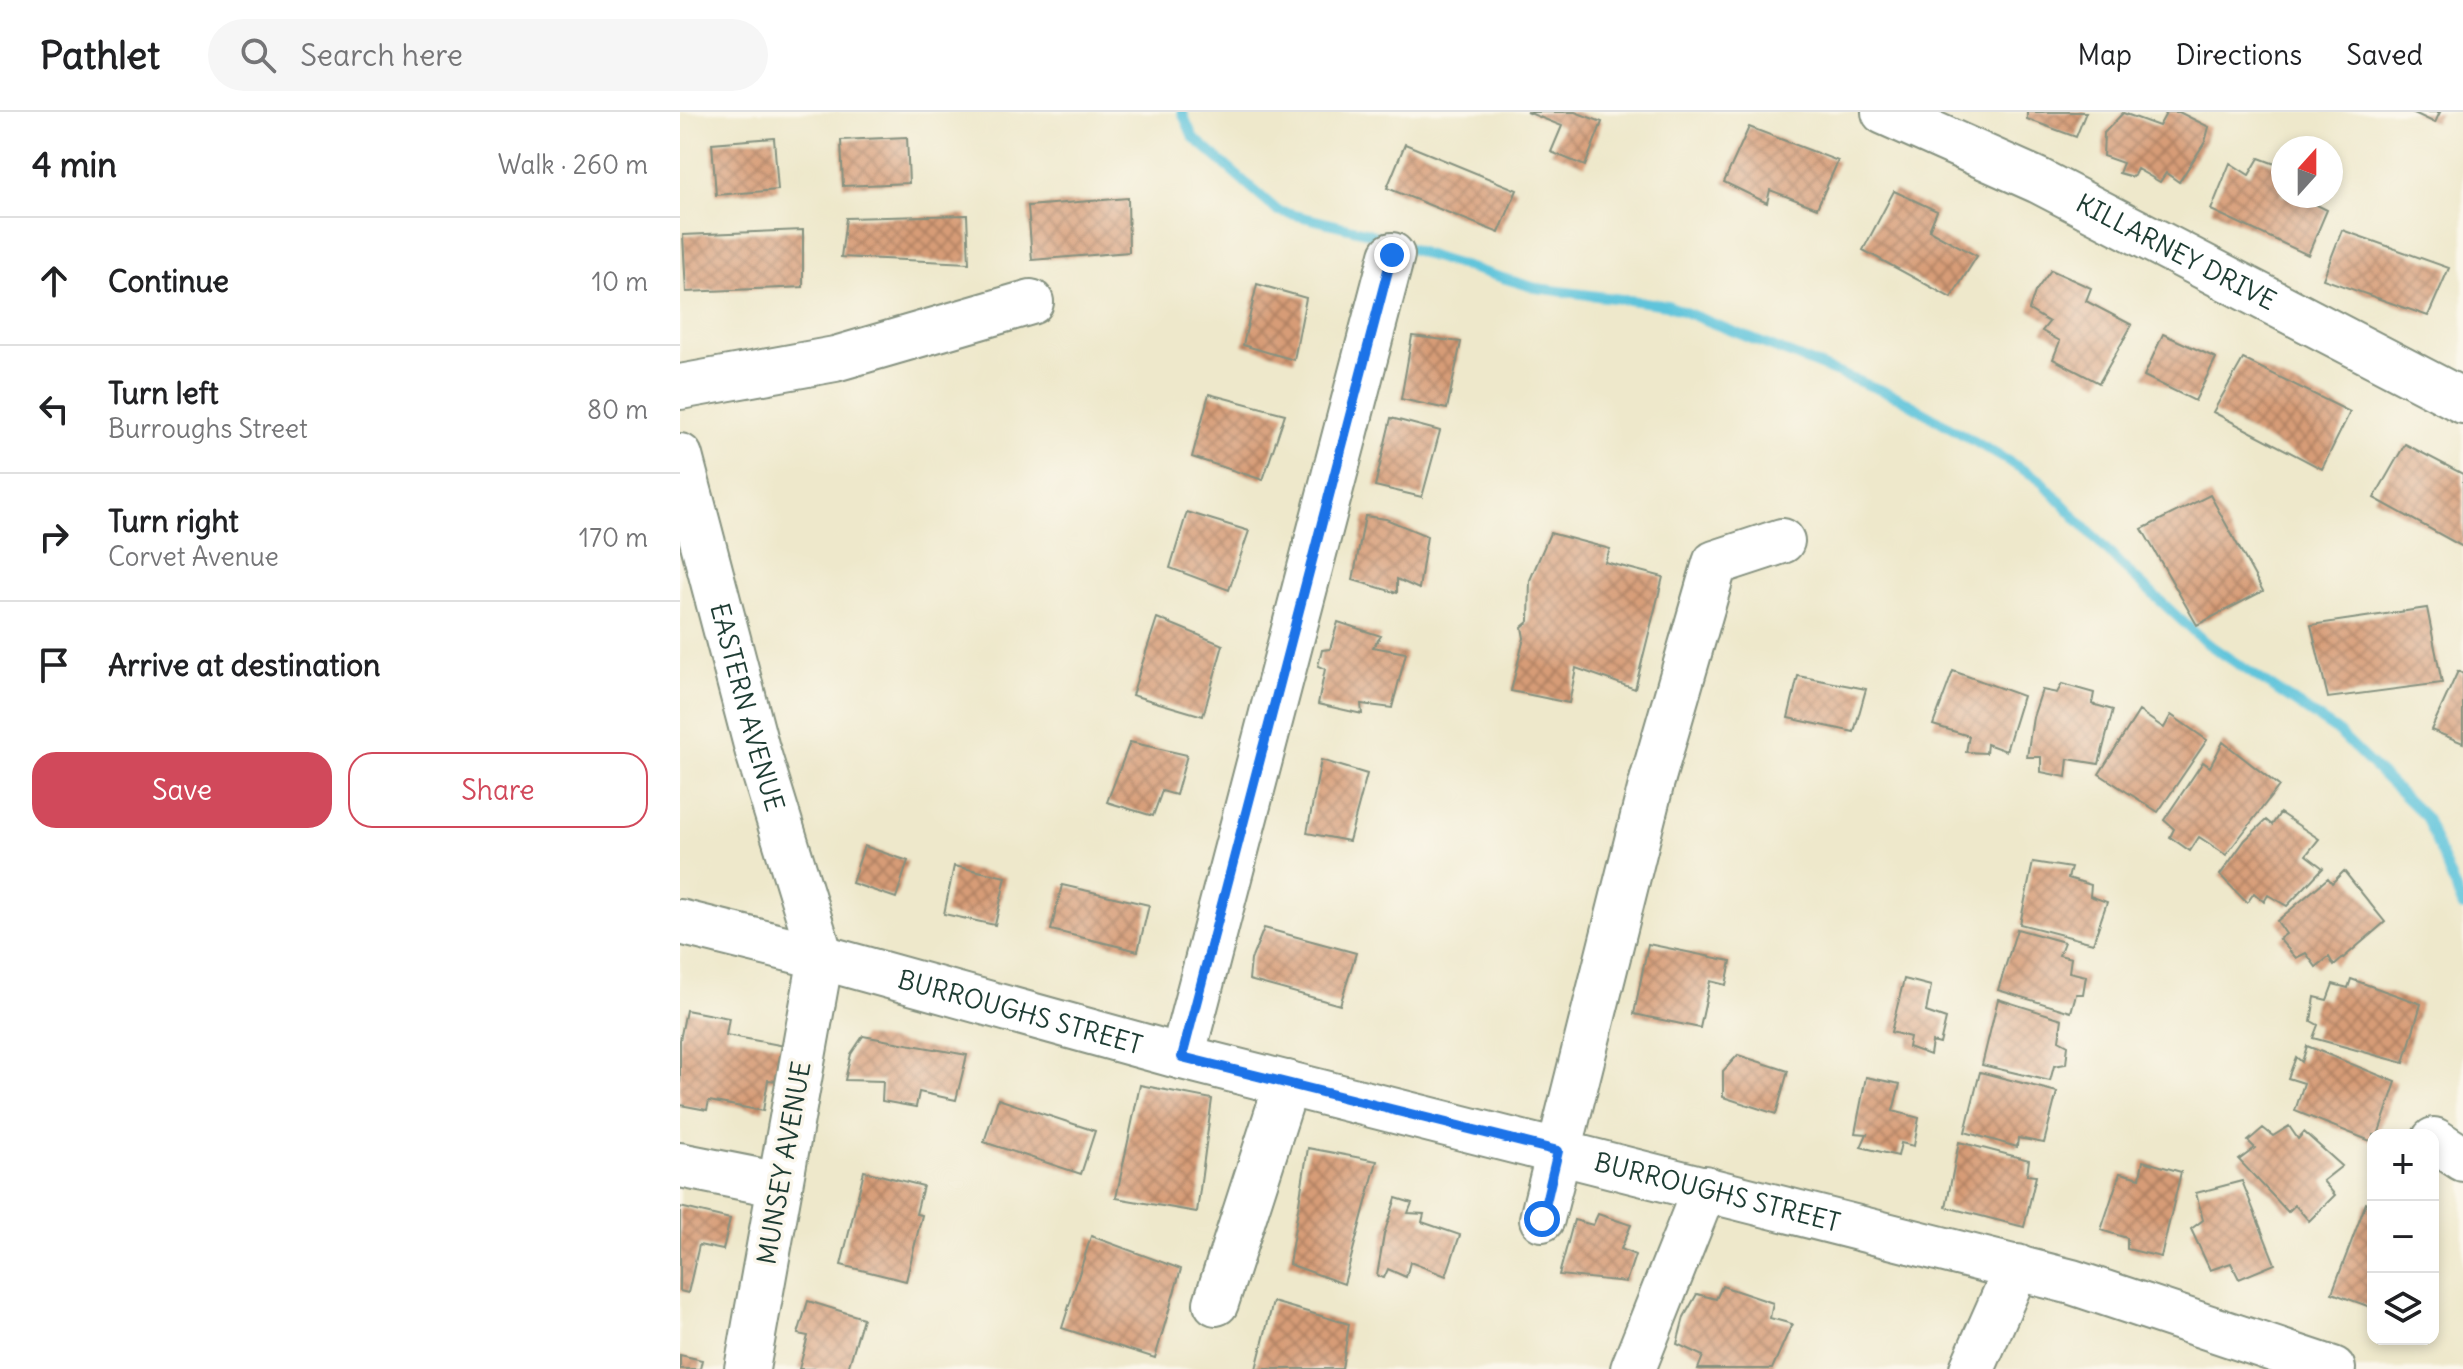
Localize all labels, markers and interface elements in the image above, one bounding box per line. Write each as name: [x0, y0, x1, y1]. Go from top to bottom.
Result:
search box: [208, 19, 768, 91]
text: Pathlet: [40, 32, 160, 79]
icon: search: [236, 33, 280, 77]
text: Search here: [300, 36, 463, 74]
text: Map: [2077, 37, 2132, 73]
text: Directions: [2176, 37, 2302, 73]
text: Saved: [2346, 37, 2423, 73]
north arrow: [2271, 136, 2343, 208]
text: 4 min: [32, 143, 117, 186]
text: Walk · 260 m: [498, 148, 648, 181]
street label: KILLARNEY DRIVE: [2071, 186, 2282, 317]
route end: [1374, 237, 1410, 273]
icon: ahead: [32, 259, 76, 303]
text: Continue: [108, 262, 229, 300]
text: 10 m: [592, 265, 648, 298]
text: Turn left: [108, 374, 219, 412]
icon: left: [32, 387, 76, 431]
text: 80 m: [587, 393, 648, 426]
text: Burroughs Street: [108, 412, 308, 445]
text: Turn right: [108, 502, 239, 540]
icon: right: [32, 515, 76, 559]
text: 170 m: [579, 521, 648, 554]
text: Corvet Avenue: [108, 540, 279, 573]
street label: EASTERN AVENUE: [703, 599, 792, 815]
icon: arrive: [32, 643, 76, 687]
text: Arrive at destination: [108, 646, 380, 684]
button: Save: [32, 752, 332, 828]
button: Share: [348, 752, 648, 828]
street label: BURROUGHS STREET: [894, 962, 1146, 1061]
street label: MUNSEY AVENUE: [749, 1059, 818, 1267]
map controls: [2367, 1129, 2439, 1345]
button: +: [2367, 1129, 2439, 1201]
street label: BURROUGHS STREET: [1591, 1145, 1844, 1239]
route start: [1524, 1201, 1560, 1237]
button: −: [2367, 1201, 2439, 1273]
button: layers: [2367, 1273, 2439, 1345]

